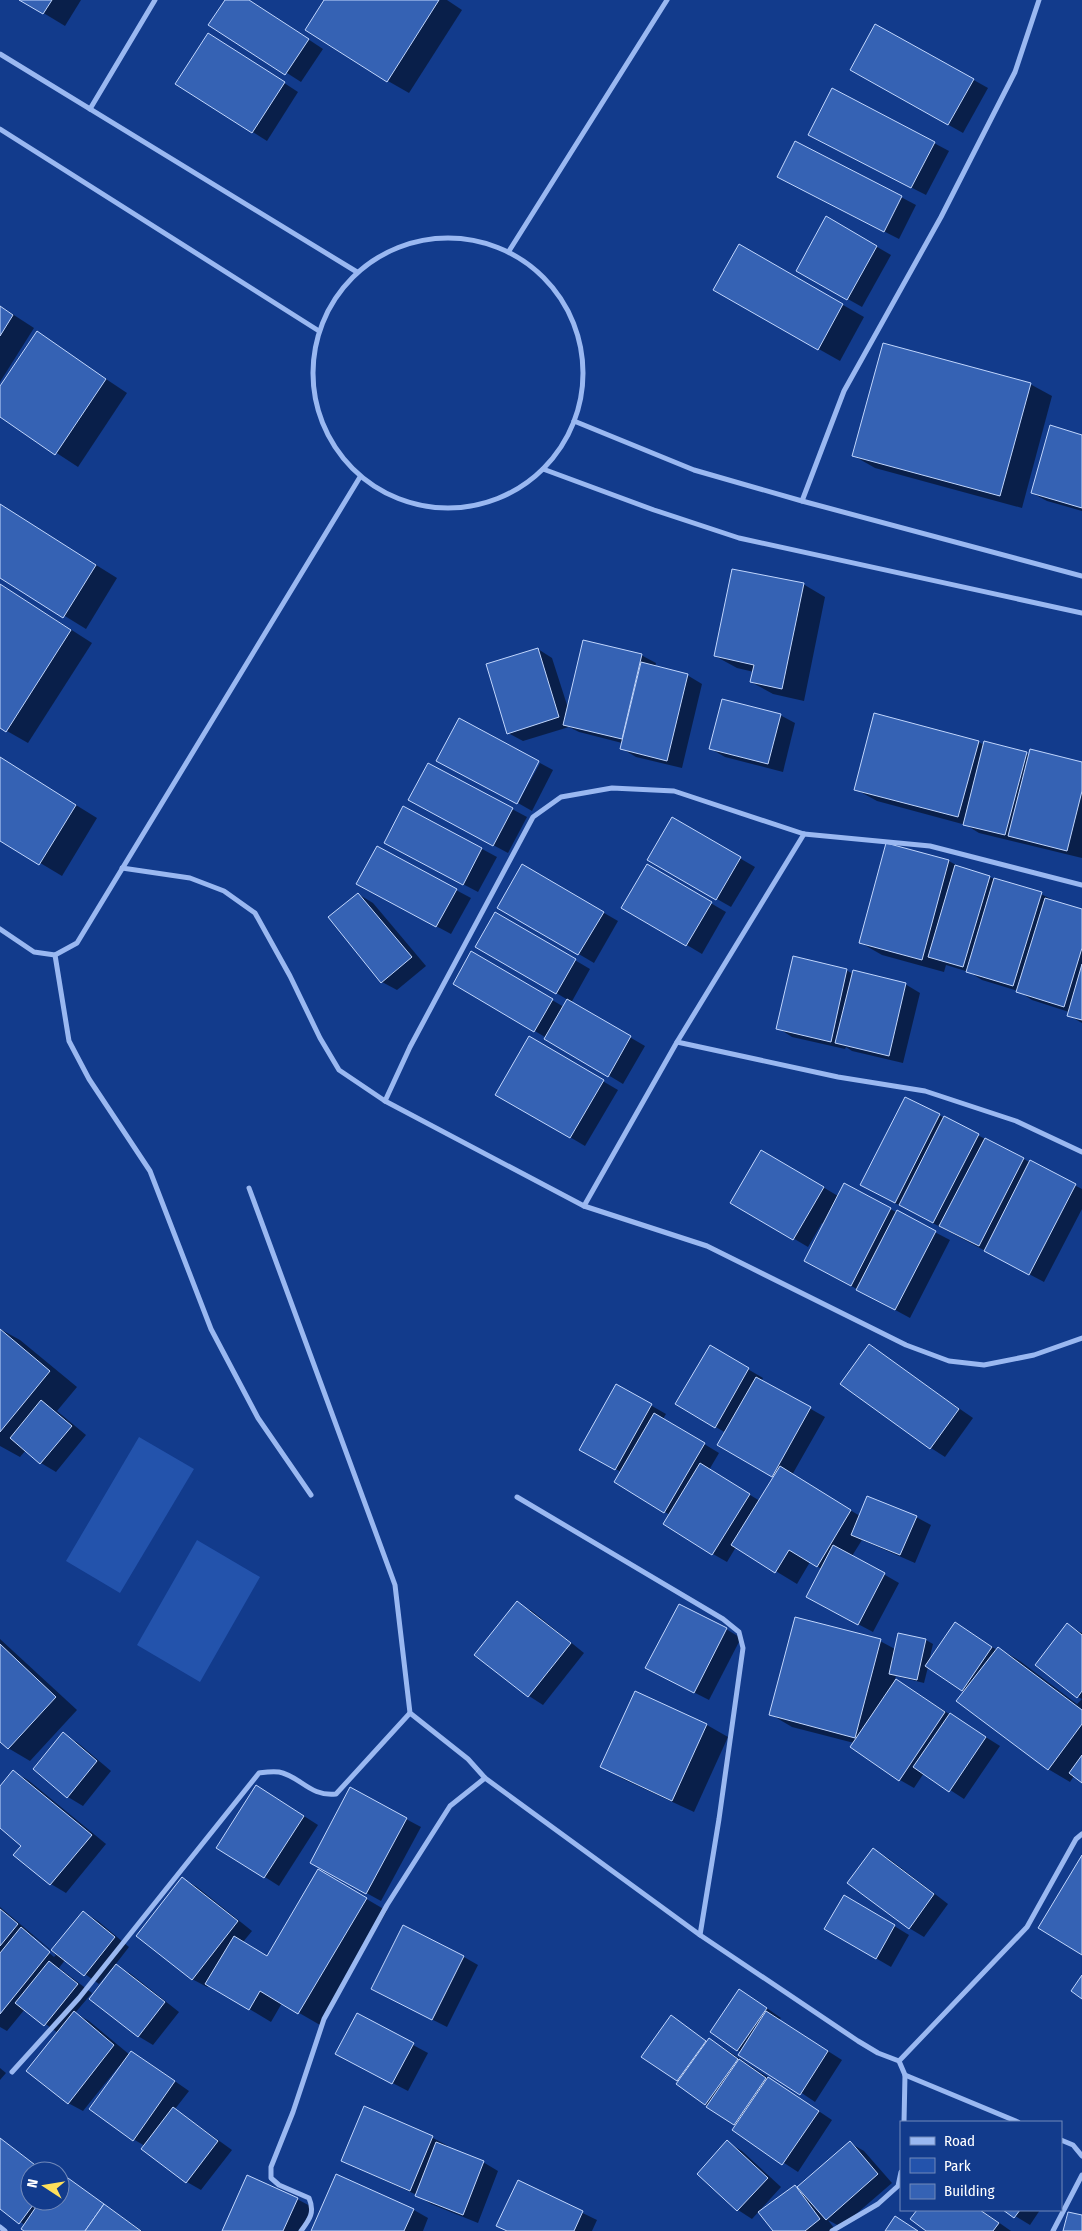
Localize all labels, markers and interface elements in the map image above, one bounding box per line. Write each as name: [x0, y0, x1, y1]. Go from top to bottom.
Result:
legend: [900, 2121, 1062, 2211]
text: Road: [944, 2132, 975, 2150]
text: Park: [944, 2157, 971, 2175]
north arrow: [20, 2161, 70, 2211]
text: N: [24, 2178, 42, 2189]
text: Building: [944, 2182, 995, 2200]

